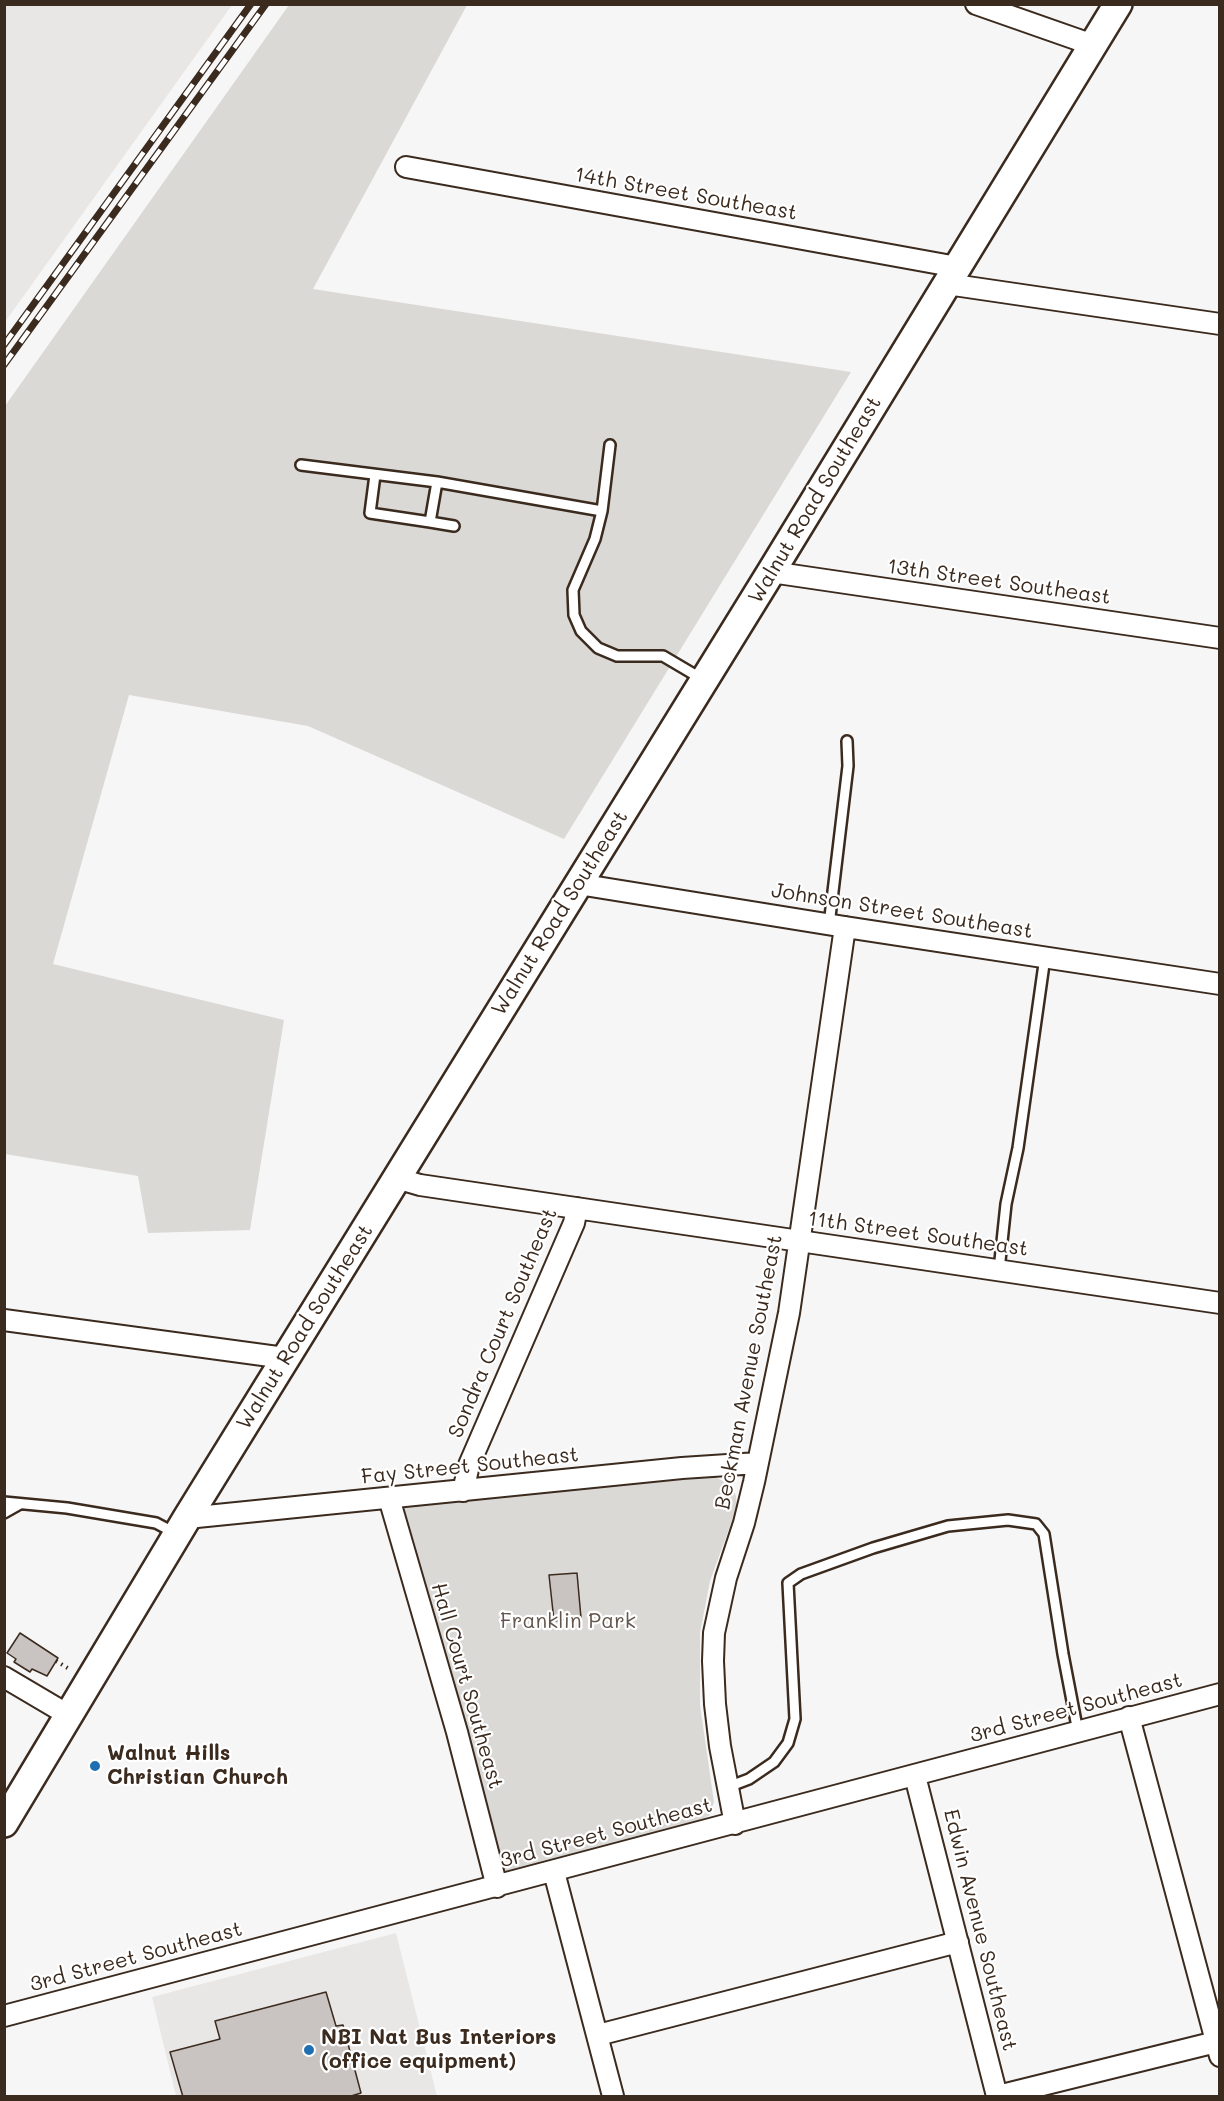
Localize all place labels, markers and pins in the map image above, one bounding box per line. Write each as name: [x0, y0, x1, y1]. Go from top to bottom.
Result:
place label: Walnut Hills Christian Church: [107, 1741, 288, 1791]
marker: Walnut Hills Christian Church: [88, 1759, 102, 1773]
place label: NBI Nat Bus Interiors (office equipment): [321, 2025, 556, 2075]
marker: NBI Nat Bus Interiors (office equipment): [302, 2043, 316, 2057]

